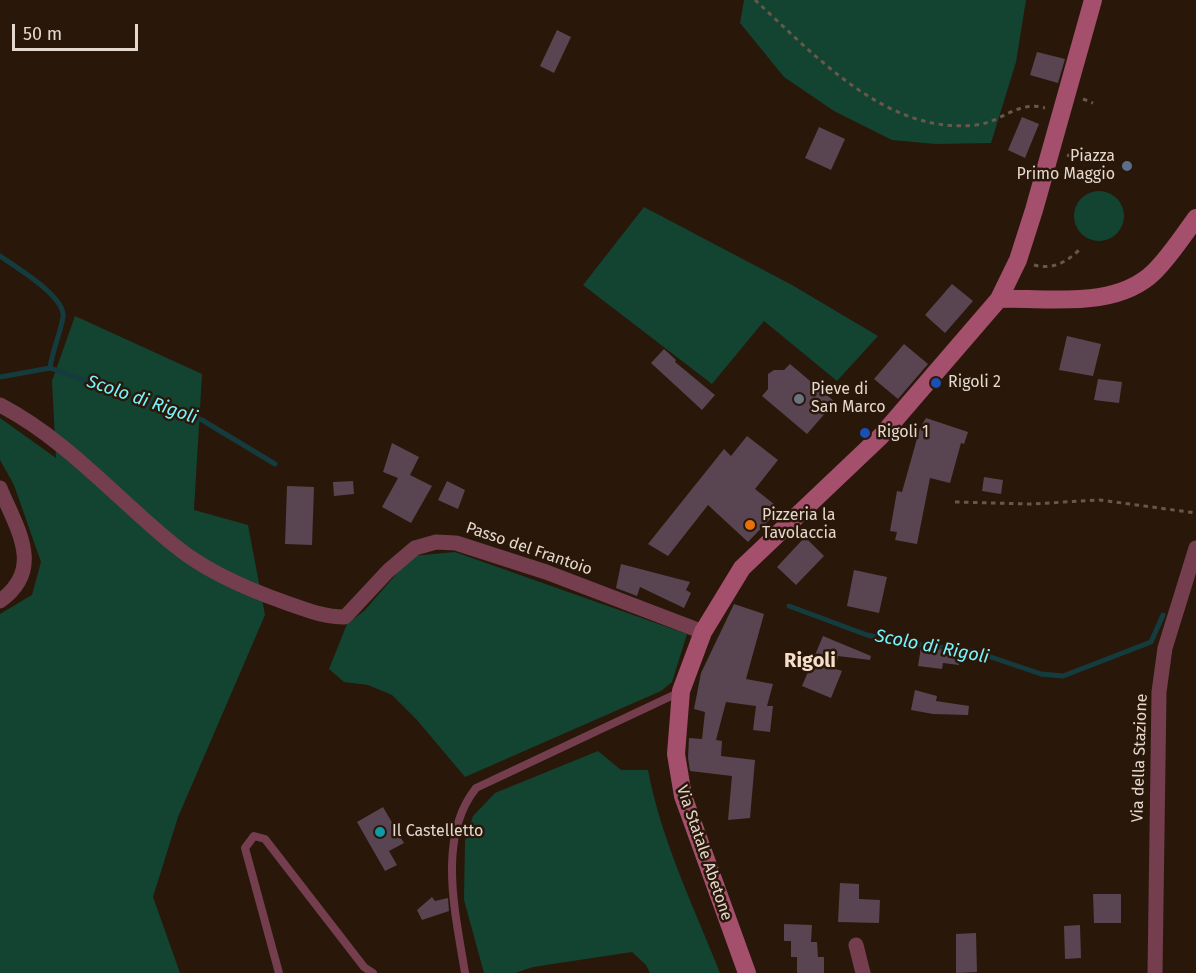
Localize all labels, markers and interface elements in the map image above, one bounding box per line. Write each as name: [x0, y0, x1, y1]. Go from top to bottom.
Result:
scale bar: [15, 12, 141, 50]
text: 50 m: [23, 23, 62, 45]
place label: Piazza Primo Maggio: [1017, 147, 1115, 185]
marker: Piazza Primo Maggio: [1120, 159, 1134, 173]
water label: Scolo di Rigoli: [84, 371, 200, 429]
place label: Rigoli 2: [948, 373, 1001, 393]
marker: Rigoli 2: [929, 376, 943, 390]
place label: Pieve di San Marco: [811, 380, 886, 418]
marker: Pieve di San Marco: [792, 392, 806, 406]
place label: Rigoli 1: [877, 423, 929, 443]
marker: Rigoli 1: [858, 426, 872, 440]
place label: Pizzeria la Tavolaccia: [762, 506, 837, 544]
street label: Passo del Frantoio: [463, 518, 595, 580]
marker: Pizzeria la Tavolaccia: [743, 518, 757, 532]
water label: Scolo di Rigoli: [873, 625, 991, 669]
district label: Rigoli: [784, 649, 836, 673]
street label: Via della Stazione: [1128, 693, 1152, 823]
street label: Via Statale Abetone: [672, 783, 736, 923]
place label: Il Castelletto: [392, 822, 483, 842]
marker: Il Castelletto: [373, 825, 387, 839]

